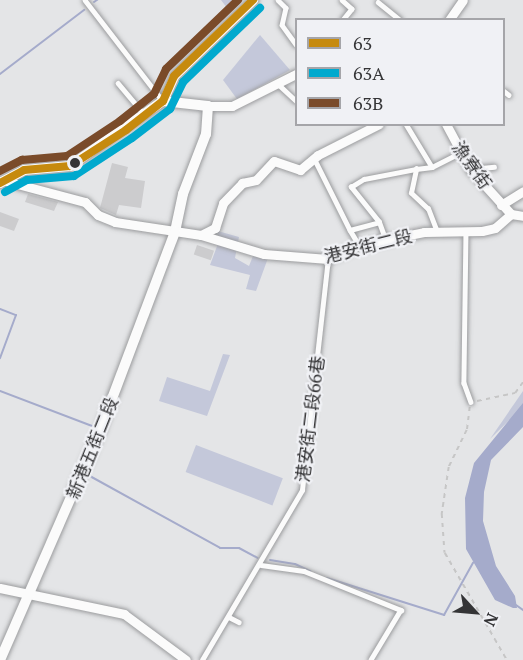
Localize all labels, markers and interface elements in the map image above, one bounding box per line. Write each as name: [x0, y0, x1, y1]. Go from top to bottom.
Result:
legend: [295, 18, 505, 126]
text: 63: [353, 31, 372, 55]
text: 63A: [353, 61, 384, 85]
text: 63B: [353, 91, 383, 115]
street label: 漁寮街: [448, 137, 496, 193]
unlabelled marker: [69, 157, 81, 169]
street label: 港安街二段: [322, 225, 414, 267]
street label: 港安街二段66巷: [292, 355, 328, 483]
street label: 新港五街二段: [62, 394, 122, 502]
north arrow: [445, 582, 505, 642]
text: N: [479, 610, 504, 630]

